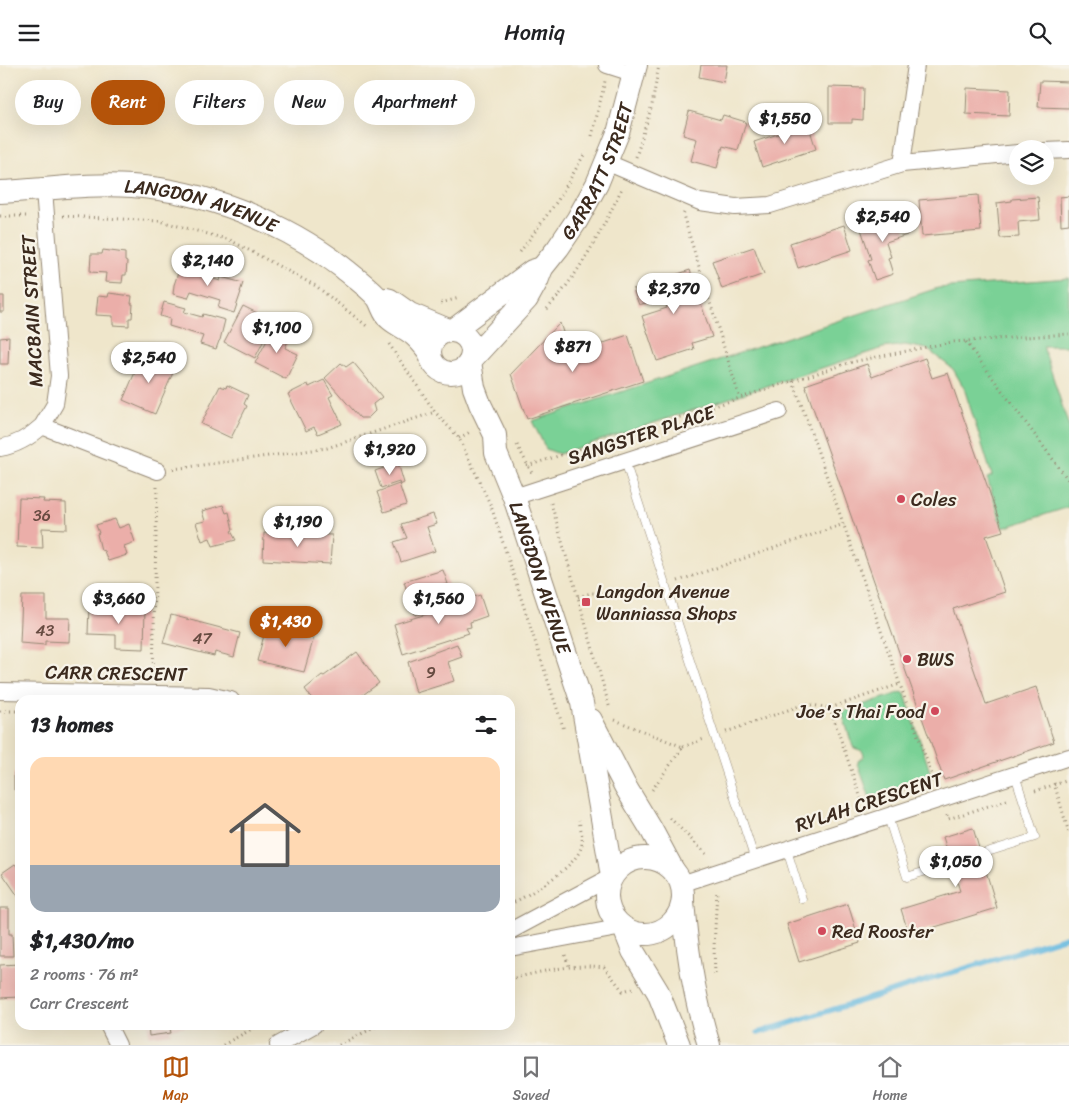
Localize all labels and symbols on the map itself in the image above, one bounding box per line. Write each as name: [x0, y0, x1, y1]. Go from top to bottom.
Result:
street label: GARRATT STREET: [552, 97, 642, 246]
pin: $1,550: [744, 103, 826, 145]
street label: LANGDON AVENUE: [123, 169, 285, 242]
pin: $2,540: [842, 201, 924, 243]
street label: MACBAIN STREET: [11, 233, 52, 388]
pin: $2,140: [167, 245, 249, 287]
pin: $2,370: [633, 273, 715, 315]
pin: $1,100: [236, 311, 318, 354]
pin: $871: [543, 331, 603, 373]
pin: $2,540: [108, 341, 190, 384]
street label: SANGSTER PLACE: [563, 395, 720, 474]
pin: $1,920: [349, 433, 431, 476]
place label: Coles: [911, 483, 957, 516]
marker: Coles: [895, 493, 907, 505]
street label: LANGDON AVENUE: [500, 497, 582, 659]
house number: 36: [33, 501, 51, 530]
pin: $1,190: [257, 505, 339, 548]
place label: Langdon Avenue Wanniassa Shops: [596, 575, 737, 630]
pin: $3,660: [78, 583, 160, 625]
pin: $1,560: [398, 583, 480, 625]
marker: Langdon Avenue Wanniassa Shops: [580, 596, 592, 608]
pin: $1,430: [245, 605, 327, 648]
house number: 43: [36, 616, 55, 645]
house number: 47: [192, 624, 212, 653]
place label: BWS: [917, 643, 954, 676]
marker: BWS: [901, 653, 913, 665]
street label: CARR CRESCENT: [45, 655, 189, 691]
house number: 9: [426, 658, 436, 687]
place label: Joe's Thai Food: [796, 695, 927, 728]
marker: Joe's Thai Food: [929, 705, 941, 717]
street label: RYLAH CRESCENT: [791, 762, 949, 841]
pin: $1,050: [915, 845, 997, 888]
place label: Red Rooster: [832, 915, 934, 948]
marker: Red Rooster: [816, 925, 828, 937]

